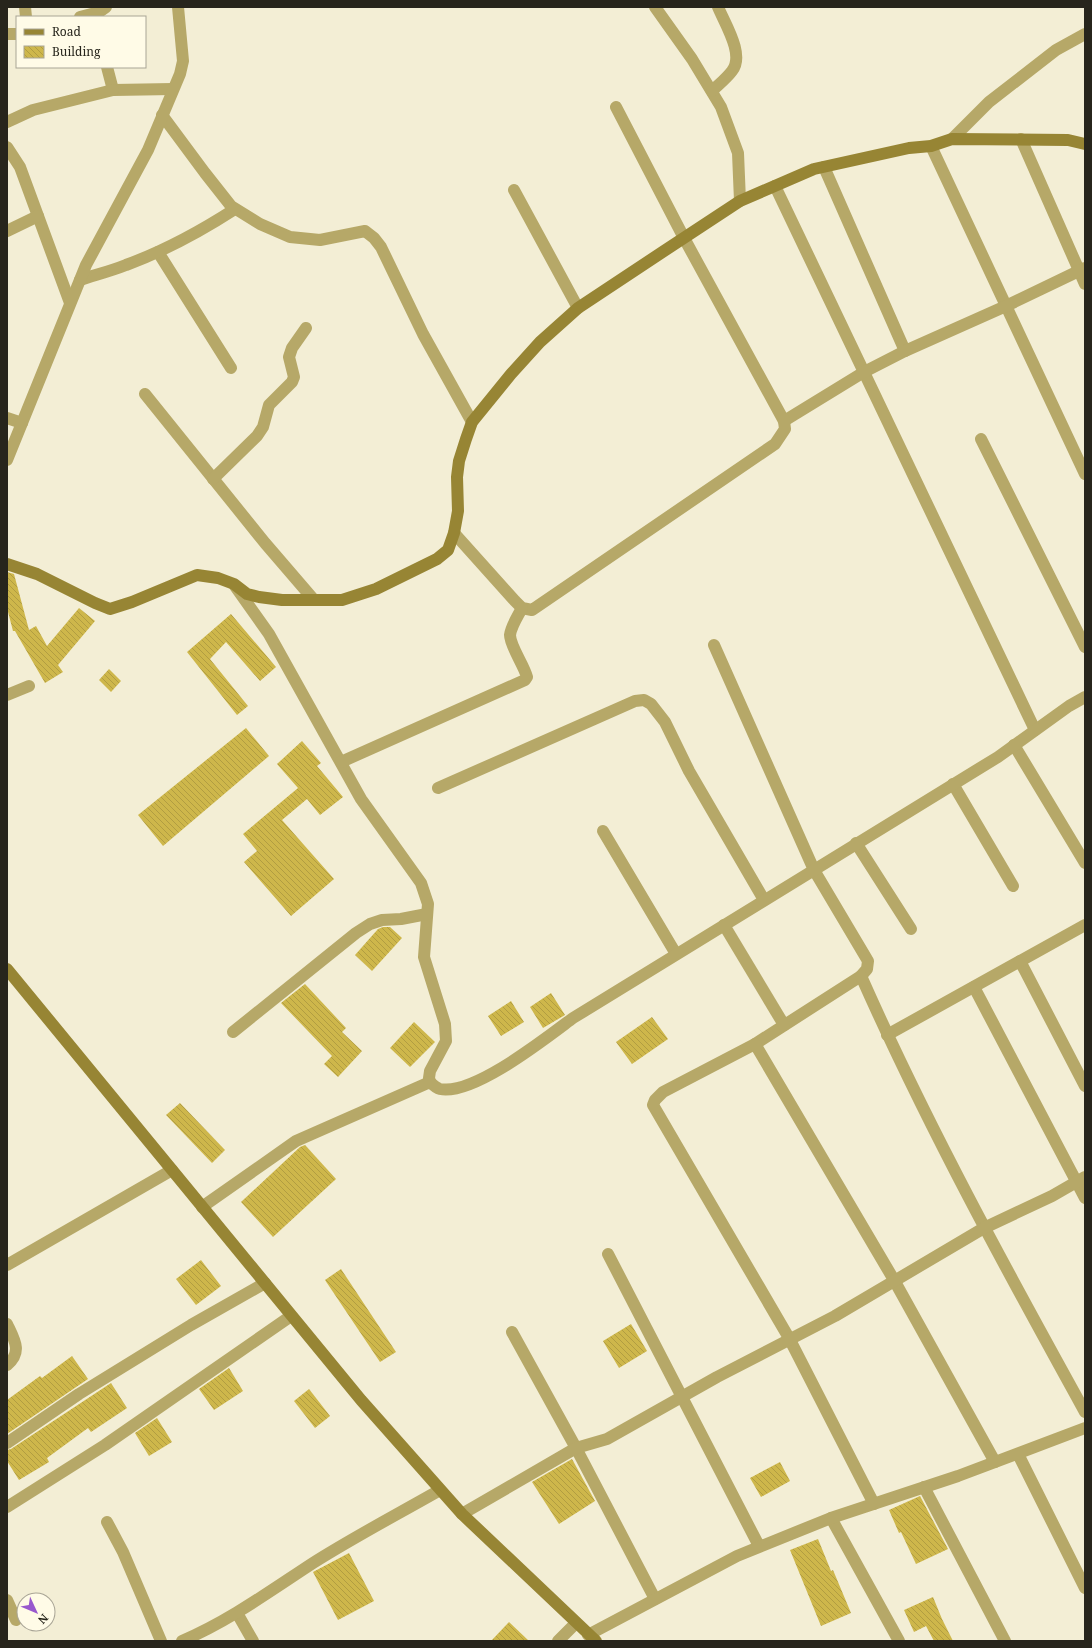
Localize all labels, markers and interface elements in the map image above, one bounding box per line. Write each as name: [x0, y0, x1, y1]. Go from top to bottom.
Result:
legend: [16, 16, 146, 68]
text: Road: [52, 23, 82, 40]
text: Building: [52, 43, 101, 60]
north arrow: [16, 1592, 56, 1632]
text: N: [35, 1611, 52, 1628]

